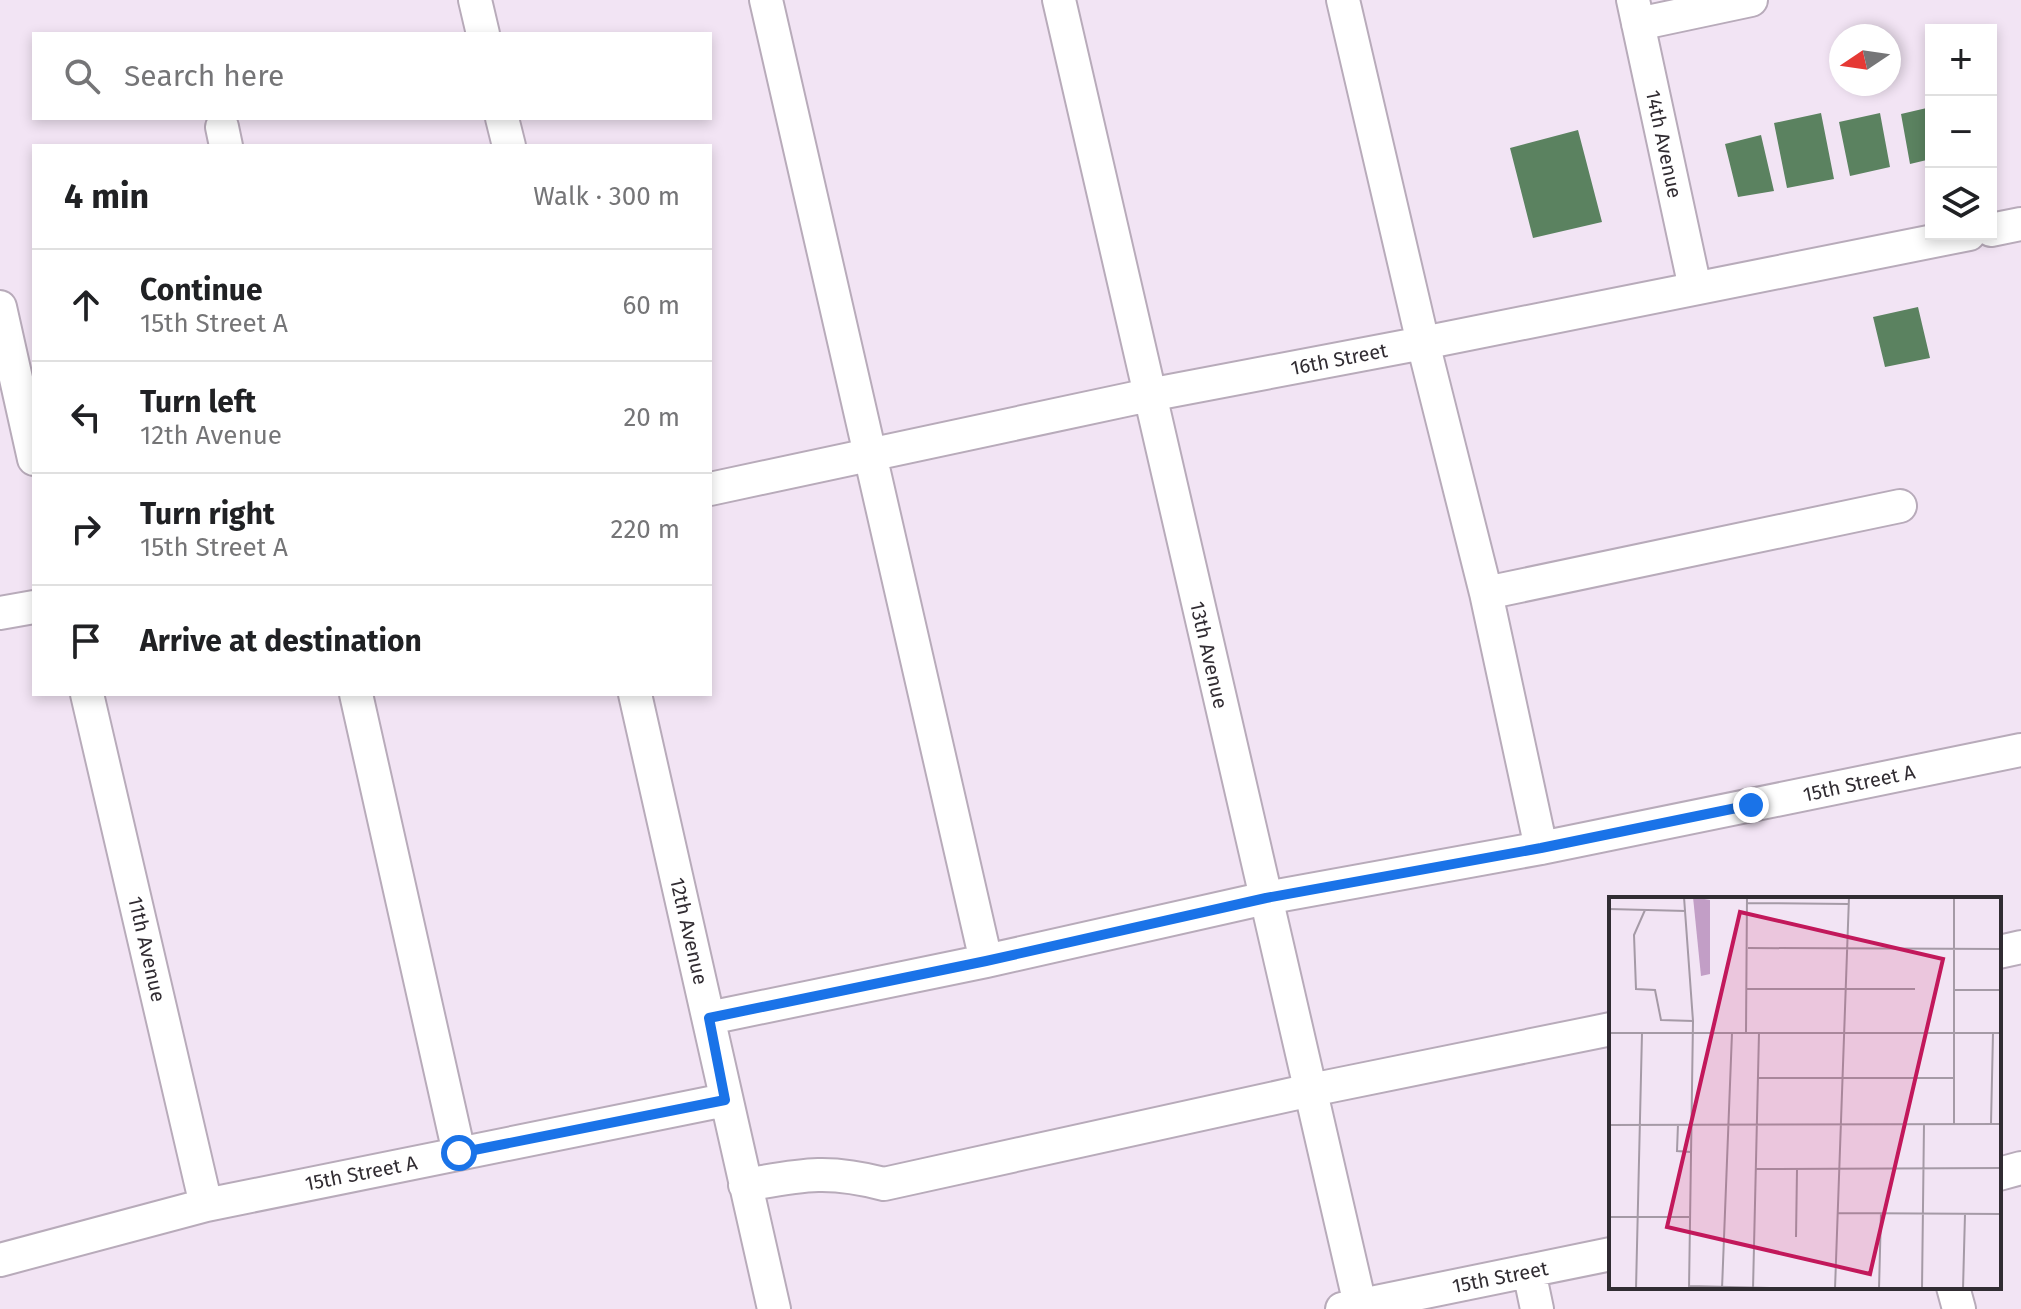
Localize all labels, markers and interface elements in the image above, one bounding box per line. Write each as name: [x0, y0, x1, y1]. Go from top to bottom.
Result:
north arrow: [1829, 24, 1901, 96]
map controls: [1925, 24, 1997, 240]
button: +: [1925, 24, 1997, 96]
search box: [32, 32, 712, 120]
icon: search: [60, 54, 104, 98]
text: Search here: [124, 58, 284, 94]
street label: 14th Avenue: [1641, 88, 1687, 200]
button: −: [1925, 96, 1997, 168]
button: layers: [1925, 168, 1997, 240]
text: 4 min: [64, 176, 149, 217]
text: Walk · 300 m: [533, 181, 680, 212]
text: Continue: [140, 272, 263, 308]
icon: ahead: [64, 283, 108, 327]
text: 60 m: [622, 290, 680, 321]
text: 15th Street A: [140, 308, 288, 339]
street label: 16th Street: [1289, 338, 1390, 380]
text: Turn left: [140, 384, 256, 420]
icon: left: [64, 395, 108, 439]
text: 20 m: [623, 402, 680, 433]
text: 12th Avenue: [140, 420, 282, 451]
text: Turn right: [140, 496, 275, 532]
icon: right: [64, 507, 108, 551]
text: 220 m: [611, 514, 680, 545]
text: 15th Street A: [140, 532, 288, 563]
street label: 13th Avenue: [1185, 599, 1233, 711]
icon: arrive: [64, 619, 108, 663]
text: Arrive at destination: [140, 623, 422, 659]
street label: 15th Street A: [1801, 759, 1918, 807]
route end: [1733, 787, 1769, 823]
street label: 12th Avenue: [665, 875, 713, 987]
street label: 11th Avenue: [123, 894, 171, 1004]
inset map: [1609, 897, 2001, 1289]
route start: [441, 1135, 477, 1171]
street label: 15th Street A: [303, 1150, 420, 1196]
street label: 15th Street: [1450, 1256, 1551, 1298]

